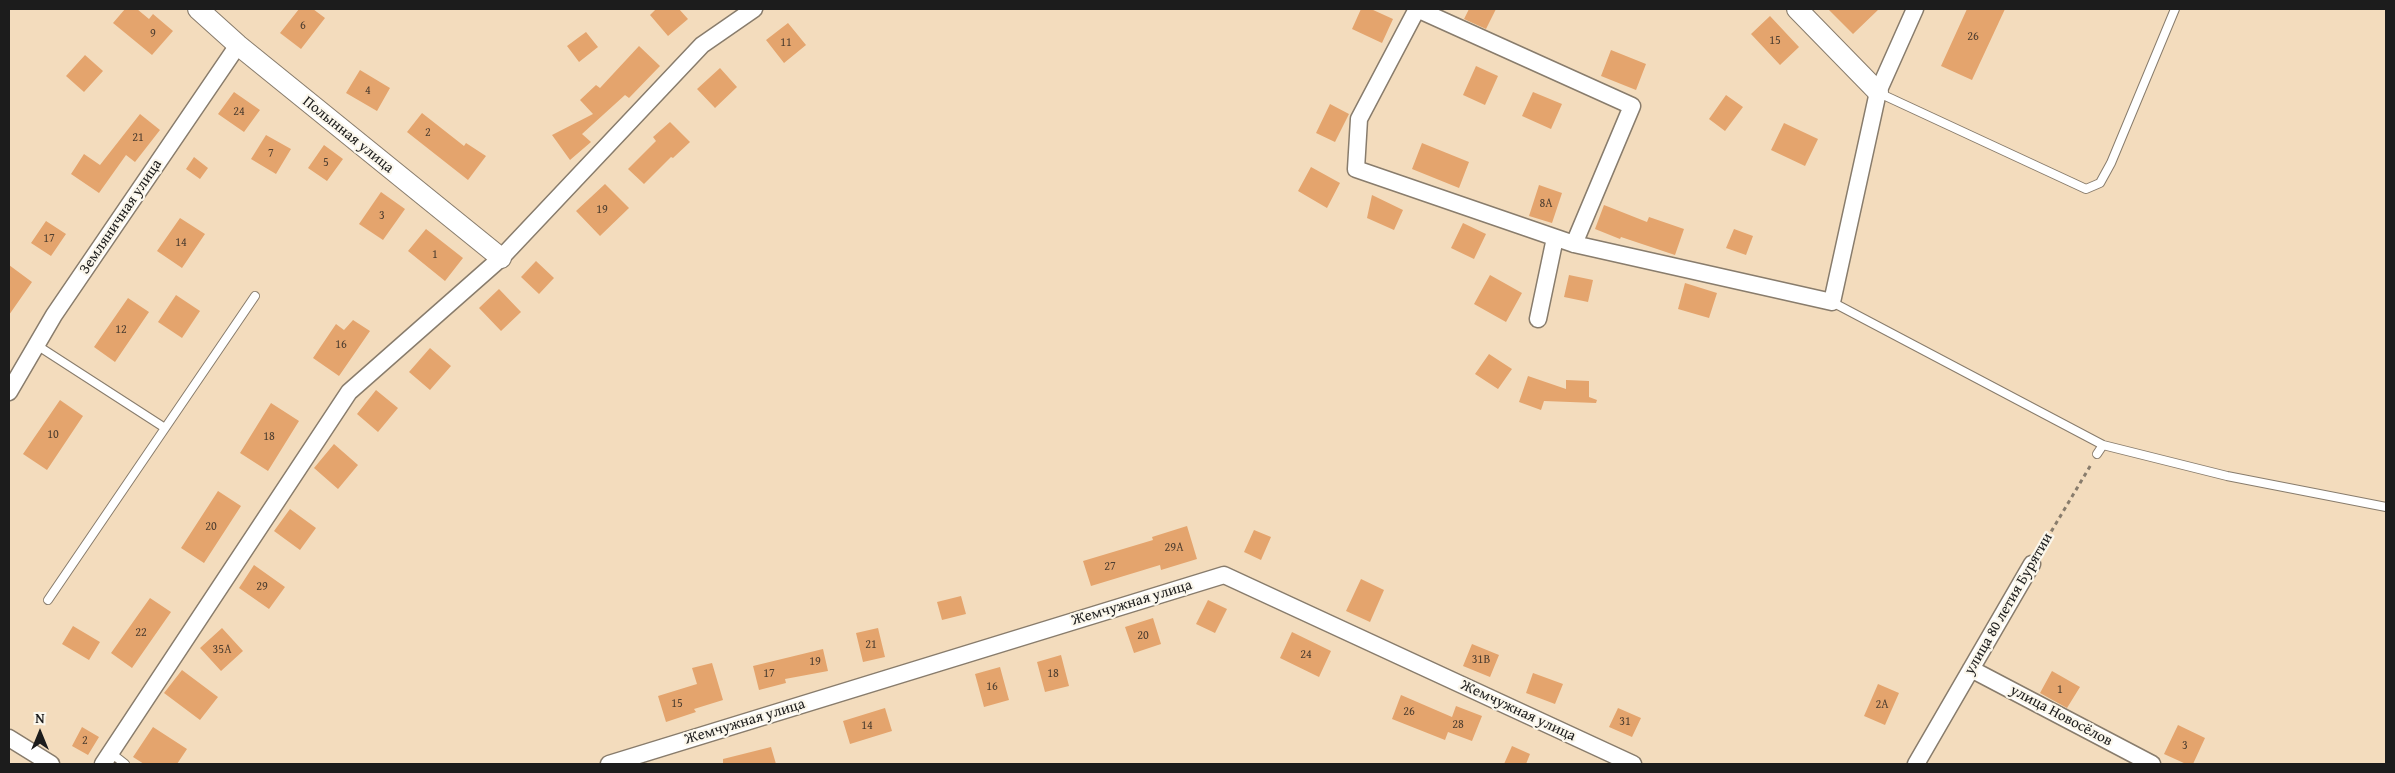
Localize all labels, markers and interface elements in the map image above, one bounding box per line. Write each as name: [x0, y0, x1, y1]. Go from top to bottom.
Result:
house number: 6: [300, 19, 306, 33]
house number: 9: [150, 27, 156, 41]
house number: 26: [1967, 30, 1979, 44]
house number: 15: [1769, 34, 1781, 48]
house number: 11: [780, 36, 792, 50]
house number: 4: [365, 84, 371, 98]
street label: Полынная улица: [299, 93, 397, 177]
house number: 24: [233, 105, 245, 119]
house number: 2: [425, 126, 431, 140]
house number: 21: [132, 131, 144, 145]
house number: 7: [268, 147, 274, 161]
street label: Земляничная улица: [76, 156, 166, 278]
house number: 5: [323, 156, 329, 170]
house number: 8А: [1539, 197, 1553, 211]
house number: 19: [596, 203, 608, 217]
house number: 3: [379, 209, 385, 223]
house number: 17: [43, 232, 55, 246]
house number: 14: [175, 236, 187, 250]
house number: 1: [432, 248, 438, 262]
house number: 12: [115, 323, 127, 337]
house number: 16: [335, 338, 347, 352]
house number: 10: [47, 428, 59, 442]
house number: 18: [263, 430, 275, 444]
house number: 20: [205, 520, 217, 534]
street label: улица 80 летия Бурятии: [1961, 530, 2057, 678]
house number: 29А: [1165, 541, 1183, 555]
house number: 27: [1104, 560, 1116, 574]
street label: Жемчужная улица: [1070, 576, 1194, 630]
house number: 29: [256, 580, 268, 594]
house number: 22: [135, 626, 147, 640]
house number: 20: [1137, 629, 1149, 643]
house number: 21: [865, 638, 877, 652]
house number: 35А: [213, 643, 231, 657]
house number: 24: [1300, 648, 1312, 662]
house number: 31В: [1472, 653, 1490, 667]
house number: 19: [809, 655, 821, 669]
house number: 17: [763, 667, 775, 681]
house number: 18: [1047, 667, 1059, 681]
street label: Жемчужная улица: [1458, 676, 1578, 746]
house number: 16: [986, 680, 998, 694]
street label: улица Новосёлов: [2007, 681, 2115, 751]
house number: 1: [2057, 683, 2063, 697]
street label: Жемчужная улица: [683, 695, 807, 749]
house number: 15: [671, 697, 683, 711]
house number: 2А: [1875, 698, 1889, 712]
house number: 26: [1403, 705, 1415, 719]
north arrow: [15, 708, 65, 758]
text: N: [35, 708, 45, 728]
house number: 31: [1619, 715, 1631, 729]
house number: 28: [1452, 718, 1464, 732]
house number: 14: [861, 719, 873, 733]
house number: 2: [82, 734, 88, 748]
house number: 3: [2182, 739, 2188, 753]

